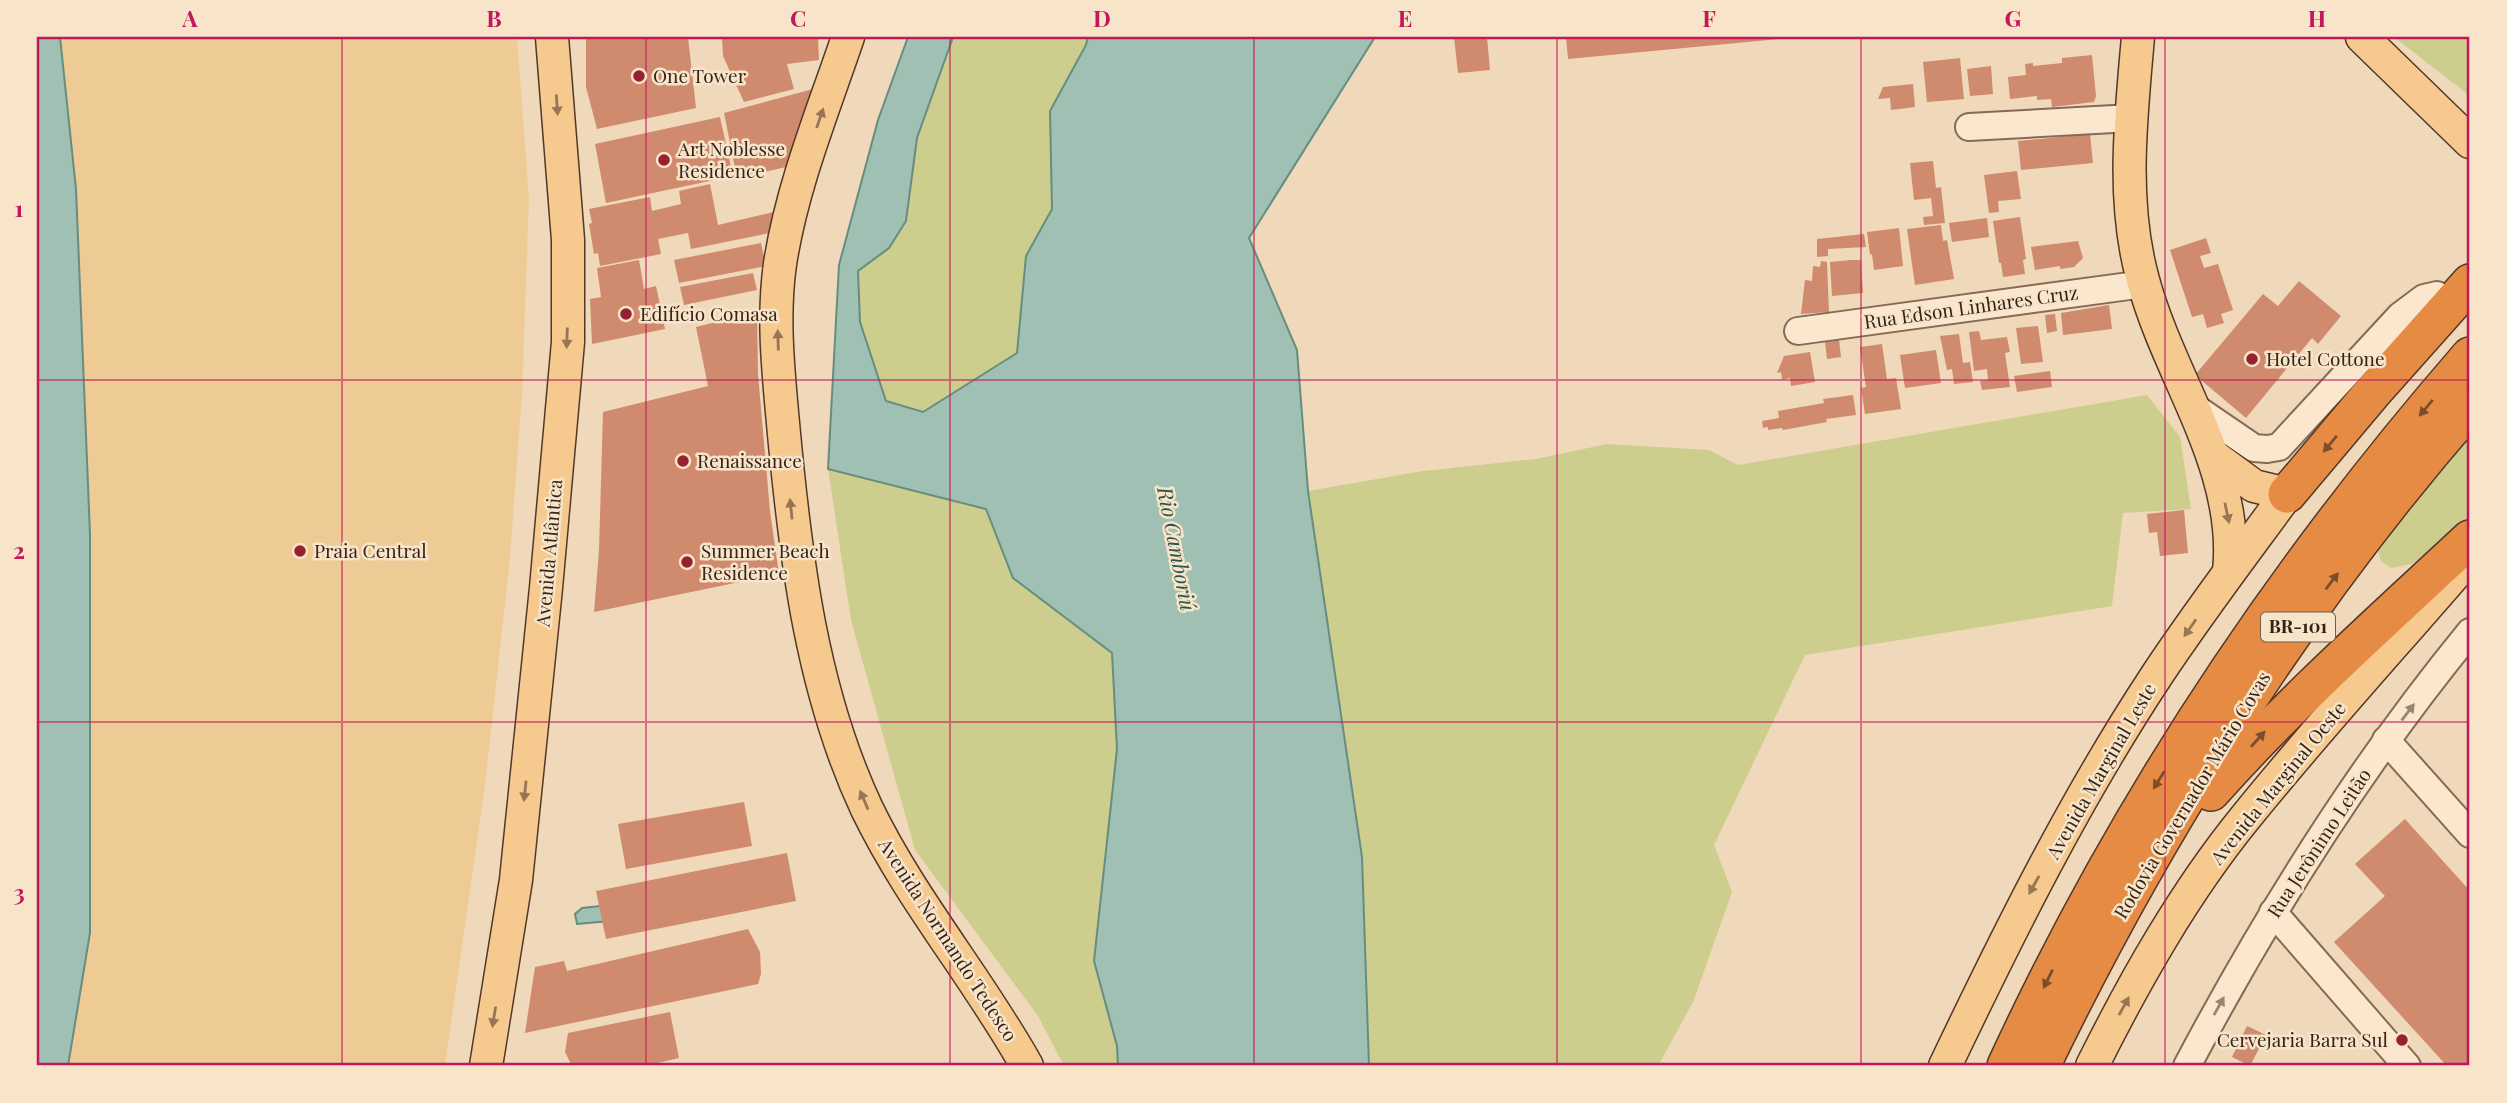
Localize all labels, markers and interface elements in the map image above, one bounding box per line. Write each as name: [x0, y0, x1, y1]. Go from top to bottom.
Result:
text: A: [181, 2, 198, 33]
text: B: [486, 2, 502, 33]
text: C: [790, 2, 806, 33]
text: D: [1093, 2, 1111, 33]
text: E: [1398, 2, 1412, 33]
text: F: [1702, 2, 1716, 33]
text: G: [2005, 2, 2022, 33]
text: H: [2308, 2, 2326, 33]
place label: One Tower: [653, 62, 747, 88]
marker: One Tower: [631, 68, 647, 84]
one-way arrow: [552, 94, 563, 116]
one-way arrow: [815, 107, 826, 128]
place label: Art Noblesse Residence: [677, 135, 785, 183]
marker: Art Noblesse Residence: [656, 152, 672, 168]
text: 1: [15, 192, 24, 223]
street label: Rua Edson Linhares Cruz: [1862, 278, 2080, 334]
place label: Edifício Comasa: [640, 300, 778, 326]
marker: Edifício Comasa: [618, 306, 634, 322]
one-way arrow: [562, 328, 573, 350]
one-way arrow: [772, 328, 783, 350]
place label: Hotel Cottone: [2266, 345, 2385, 371]
marker: Hotel Cottone: [2244, 351, 2260, 367]
one-way arrow: [2418, 399, 2434, 417]
one-way arrow: [2322, 434, 2337, 452]
place label: Renaissance: [697, 447, 802, 473]
marker: Renaissance: [675, 453, 691, 469]
street label: Avenida Atlântica: [529, 478, 567, 629]
water label: Rio Camboriú: [1152, 483, 1204, 613]
one-way arrow: [786, 497, 797, 519]
one-way arrow: [2222, 502, 2233, 524]
text: 2: [13, 534, 25, 565]
place label: Praia Central: [314, 537, 427, 563]
place label: Summer Beach Residence: [701, 537, 830, 585]
marker: Praia Central: [292, 543, 308, 559]
marker: Summer Beach Residence: [679, 554, 695, 570]
one-way arrow: [2325, 572, 2339, 590]
road number: BR-101: [2261, 612, 2335, 642]
one-way arrow: [2183, 619, 2197, 637]
street label: Rodovia Governador Mário Covas: [2107, 666, 2276, 923]
street label: Avenida Marginal Leste: [2039, 678, 2161, 864]
street label: Avenida Marginal Oeste: [2203, 696, 2351, 870]
one-way arrow: [2400, 703, 2415, 721]
one-way arrow: [2250, 730, 2266, 748]
street label: Rua Jerônimo Leitão: [2260, 763, 2376, 922]
one-way arrow: [2152, 770, 2165, 790]
one-way arrow: [519, 781, 530, 803]
one-way arrow: [858, 789, 869, 810]
street label: Avenida Normando Tedesco: [873, 832, 1024, 1046]
text: 3: [13, 876, 25, 907]
one-way arrow: [2028, 876, 2040, 895]
one-way arrow: [2043, 969, 2054, 989]
one-way arrow: [2118, 996, 2130, 1016]
one-way arrow: [2213, 996, 2225, 1016]
one-way arrow: [488, 1006, 499, 1028]
place label: Cervejaria Barra Sul: [2217, 1026, 2389, 1052]
marker: Cervejaria Barra Sul: [2394, 1032, 2410, 1048]

